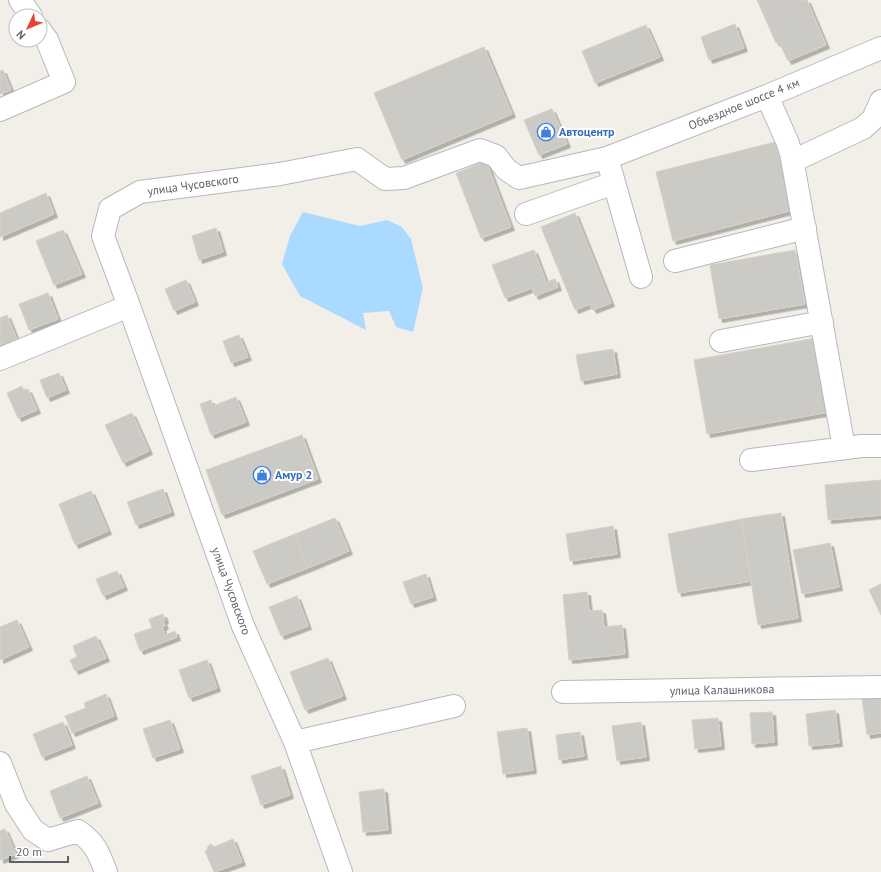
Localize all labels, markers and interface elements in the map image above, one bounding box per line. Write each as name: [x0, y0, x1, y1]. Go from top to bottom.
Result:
north arrow: [8, 8, 48, 48]
text: N: [13, 27, 28, 42]
street label: Объездное шоссе 4 км: [686, 74, 802, 133]
shop icon: Автоцентр: [536, 122, 556, 142]
place label: Автоцентр: [559, 124, 615, 139]
street label: улица Чусовского: [146, 171, 240, 198]
shop icon: Амур 2: [252, 465, 272, 485]
place label: Амур 2: [275, 467, 312, 482]
street label: улица Чусовского: [209, 545, 254, 637]
street label: улица Калашникова: [669, 681, 775, 698]
scale bar: [10, 838, 68, 864]
text: 20 m: [16, 844, 42, 859]

